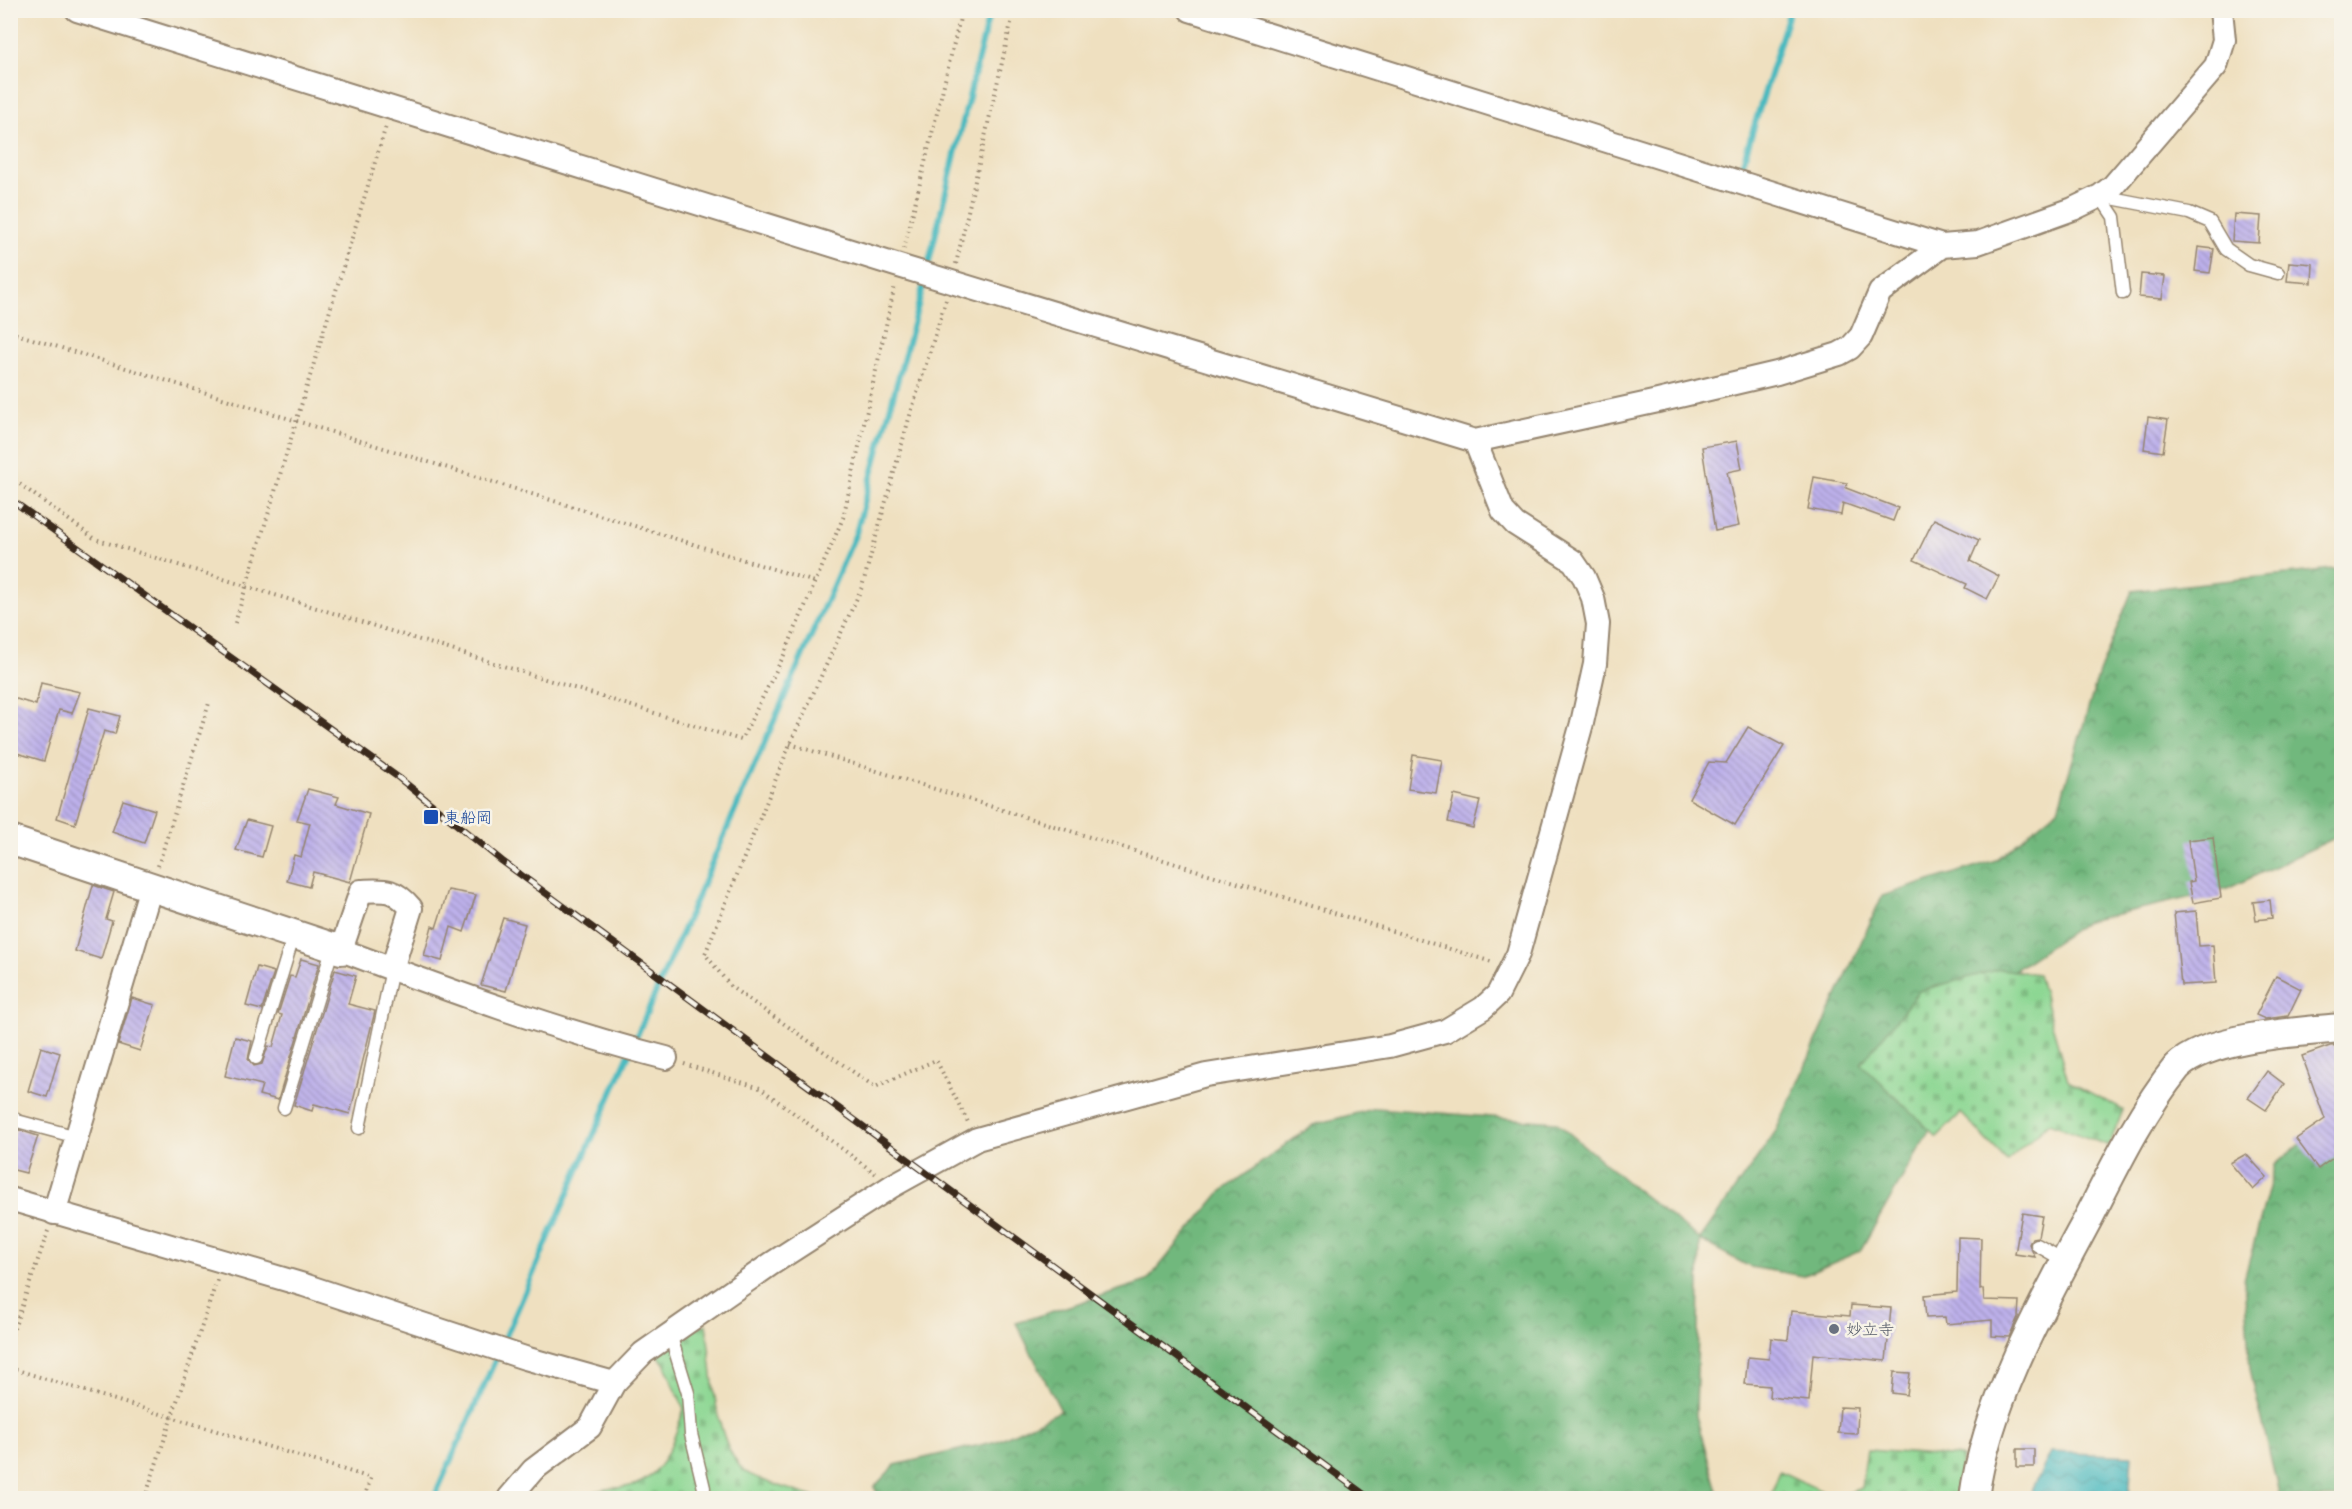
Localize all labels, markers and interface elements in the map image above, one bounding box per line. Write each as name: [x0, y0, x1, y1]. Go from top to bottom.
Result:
place label: 東船岡: [444, 804, 492, 828]
marker: 東船岡: [422, 808, 440, 826]
place label: 妙立寺: [1846, 1316, 1894, 1340]
marker: 妙立寺: [1827, 1322, 1841, 1336]

